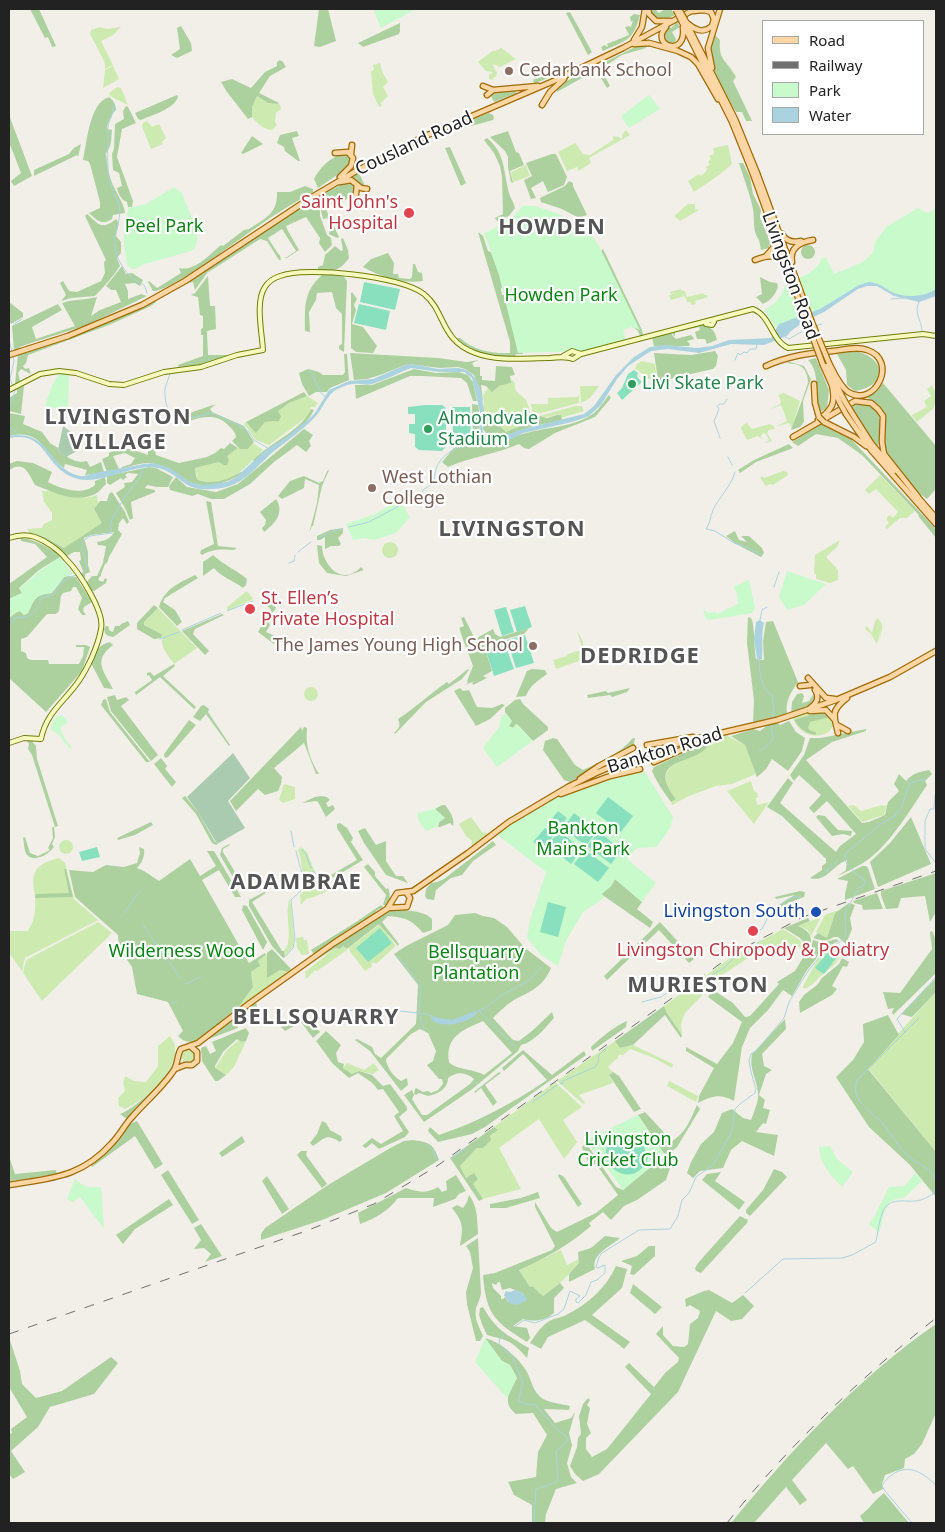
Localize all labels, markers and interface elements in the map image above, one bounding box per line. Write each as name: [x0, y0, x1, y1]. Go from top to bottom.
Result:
legend: [762, 20, 925, 135]
text: Road: [809, 30, 845, 50]
text: Railway: [809, 55, 862, 75]
place label: Cedarbank School: [519, 60, 672, 82]
marker: Cedarbank School: [503, 65, 515, 77]
text: Park: [809, 80, 841, 100]
text: Water: [809, 105, 851, 125]
street label: Cousland Road: [352, 107, 476, 181]
place label: Saint John's Hospital: [301, 192, 398, 234]
marker: Saint John's Hospital: [402, 206, 416, 220]
street label: Livingston Road: [757, 209, 823, 343]
district label: HOWDEN: [497, 215, 607, 241]
park label: Peel Park: [125, 216, 203, 238]
park label: Howden Park: [504, 285, 618, 307]
place label: Livi Skate Park: [642, 373, 763, 395]
marker: Livi Skate Park: [626, 378, 638, 390]
district label: LIVINGSTON VILLAGE: [43, 405, 193, 456]
place label: Almondvale Stadium: [438, 408, 538, 450]
marker: Almondvale Stadium: [422, 423, 434, 435]
place label: West Lothian College: [382, 467, 492, 509]
marker: West Lothian College: [366, 482, 378, 494]
district label: LIVINGSTON: [437, 517, 587, 543]
place label: St. Ellen’s Private Hospital: [261, 588, 394, 630]
marker: St. Ellen’s Private Hospital: [243, 602, 257, 616]
place label: The James Young High School: [273, 635, 523, 657]
marker: The James Young High School: [527, 640, 539, 652]
district label: DEDRIDGE: [579, 644, 701, 670]
street label: Bankton Road: [605, 723, 725, 779]
park label: Bankton Mains Park: [536, 818, 630, 861]
district label: ADAMBRAE: [229, 870, 363, 896]
place label: Livingston South: [664, 901, 805, 923]
marker: Livingston South: [809, 905, 823, 919]
marker: Livingston Chiropody & Podiatry: [746, 924, 760, 938]
place label: Livingston Chiropody & Podiatry: [617, 940, 889, 962]
park label: Wilderness Wood: [108, 941, 256, 963]
park label: Bellsquarry Plantation: [428, 942, 524, 984]
district label: MURIESTON: [626, 973, 770, 999]
district label: BELLSQUARRY: [231, 1005, 401, 1031]
park label: Livingston Cricket Club: [577, 1129, 679, 1172]

